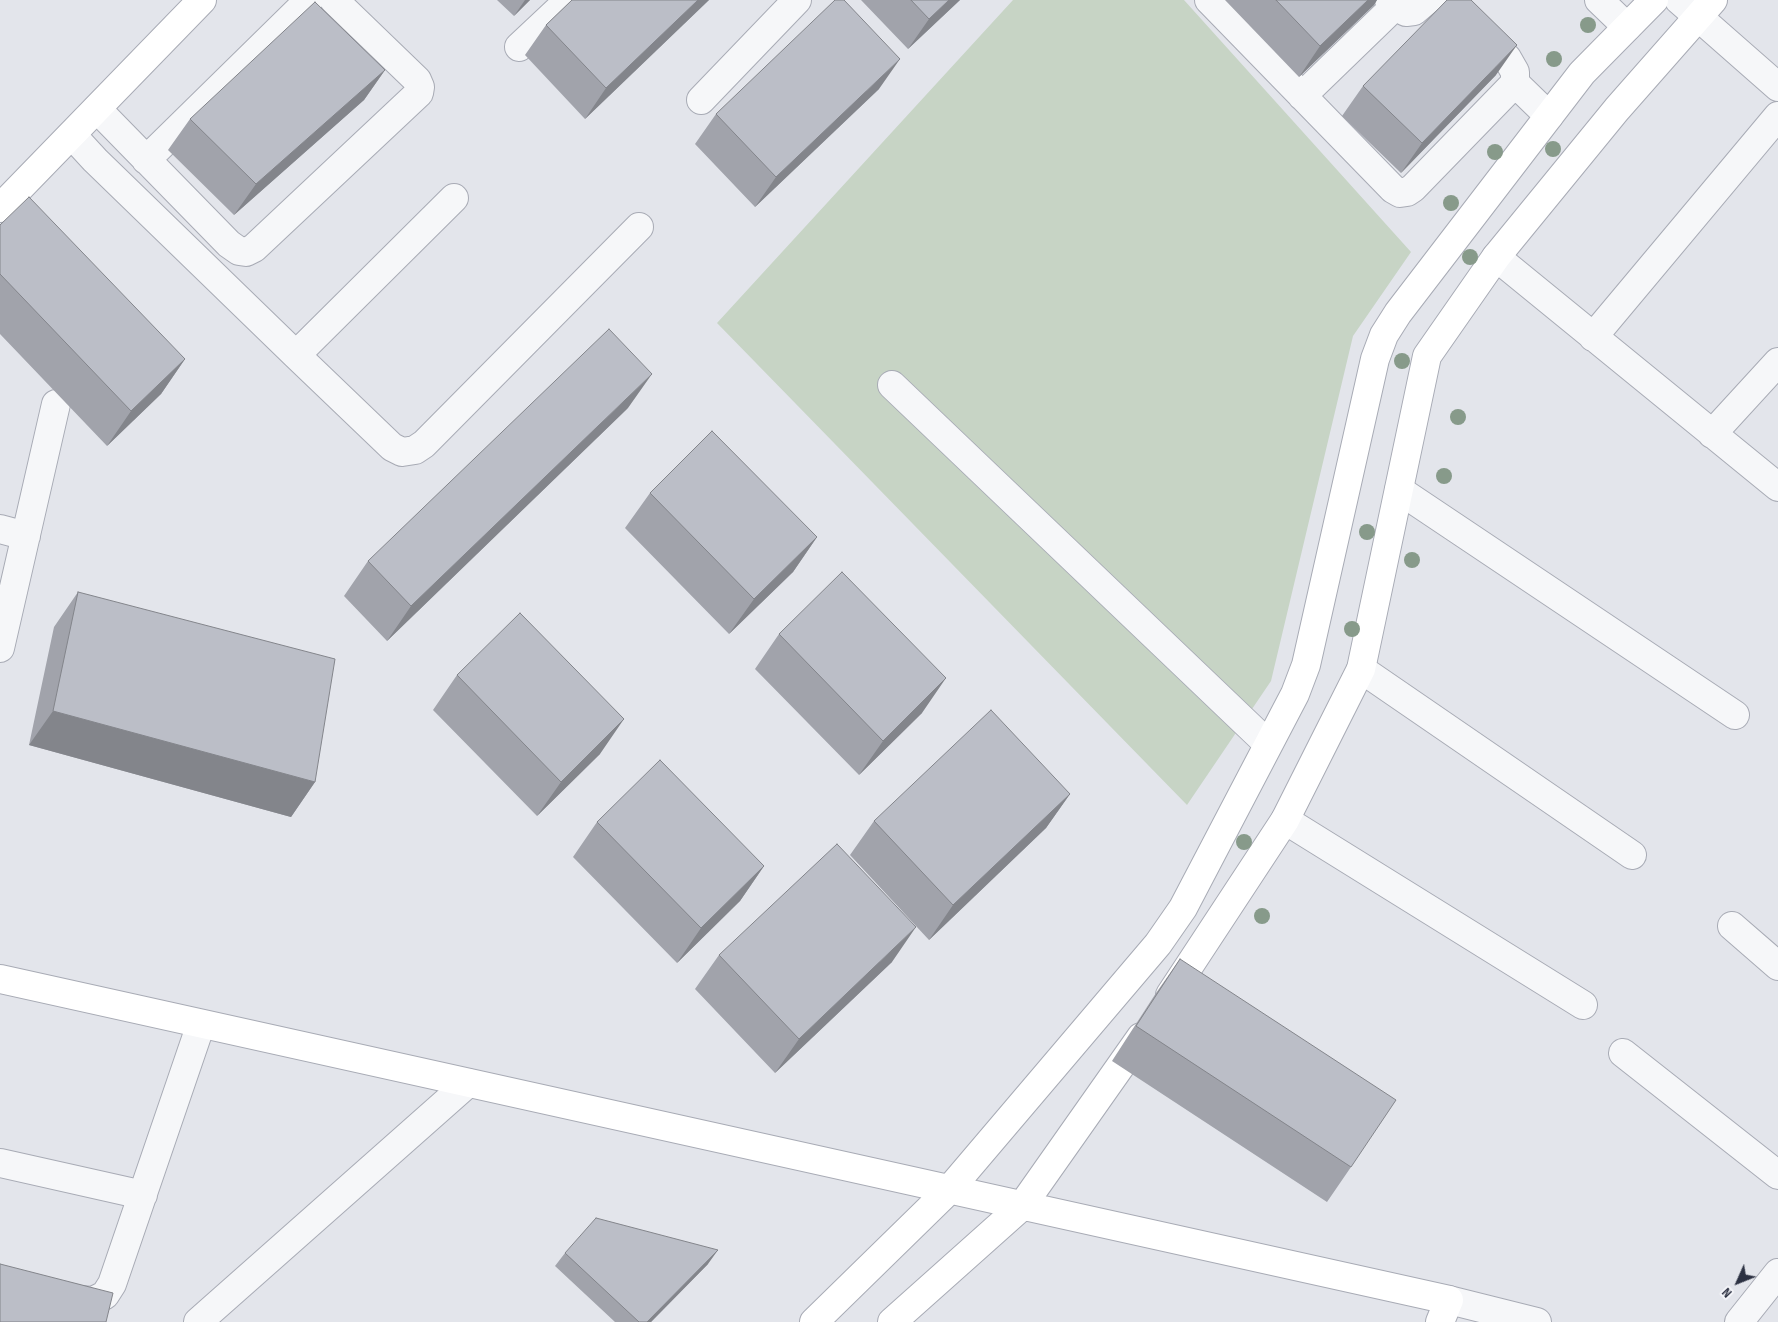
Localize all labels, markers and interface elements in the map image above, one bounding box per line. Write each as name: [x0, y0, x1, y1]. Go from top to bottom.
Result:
north arrow: [1713, 1257, 1763, 1307]
text: N: [1718, 1284, 1736, 1301]

